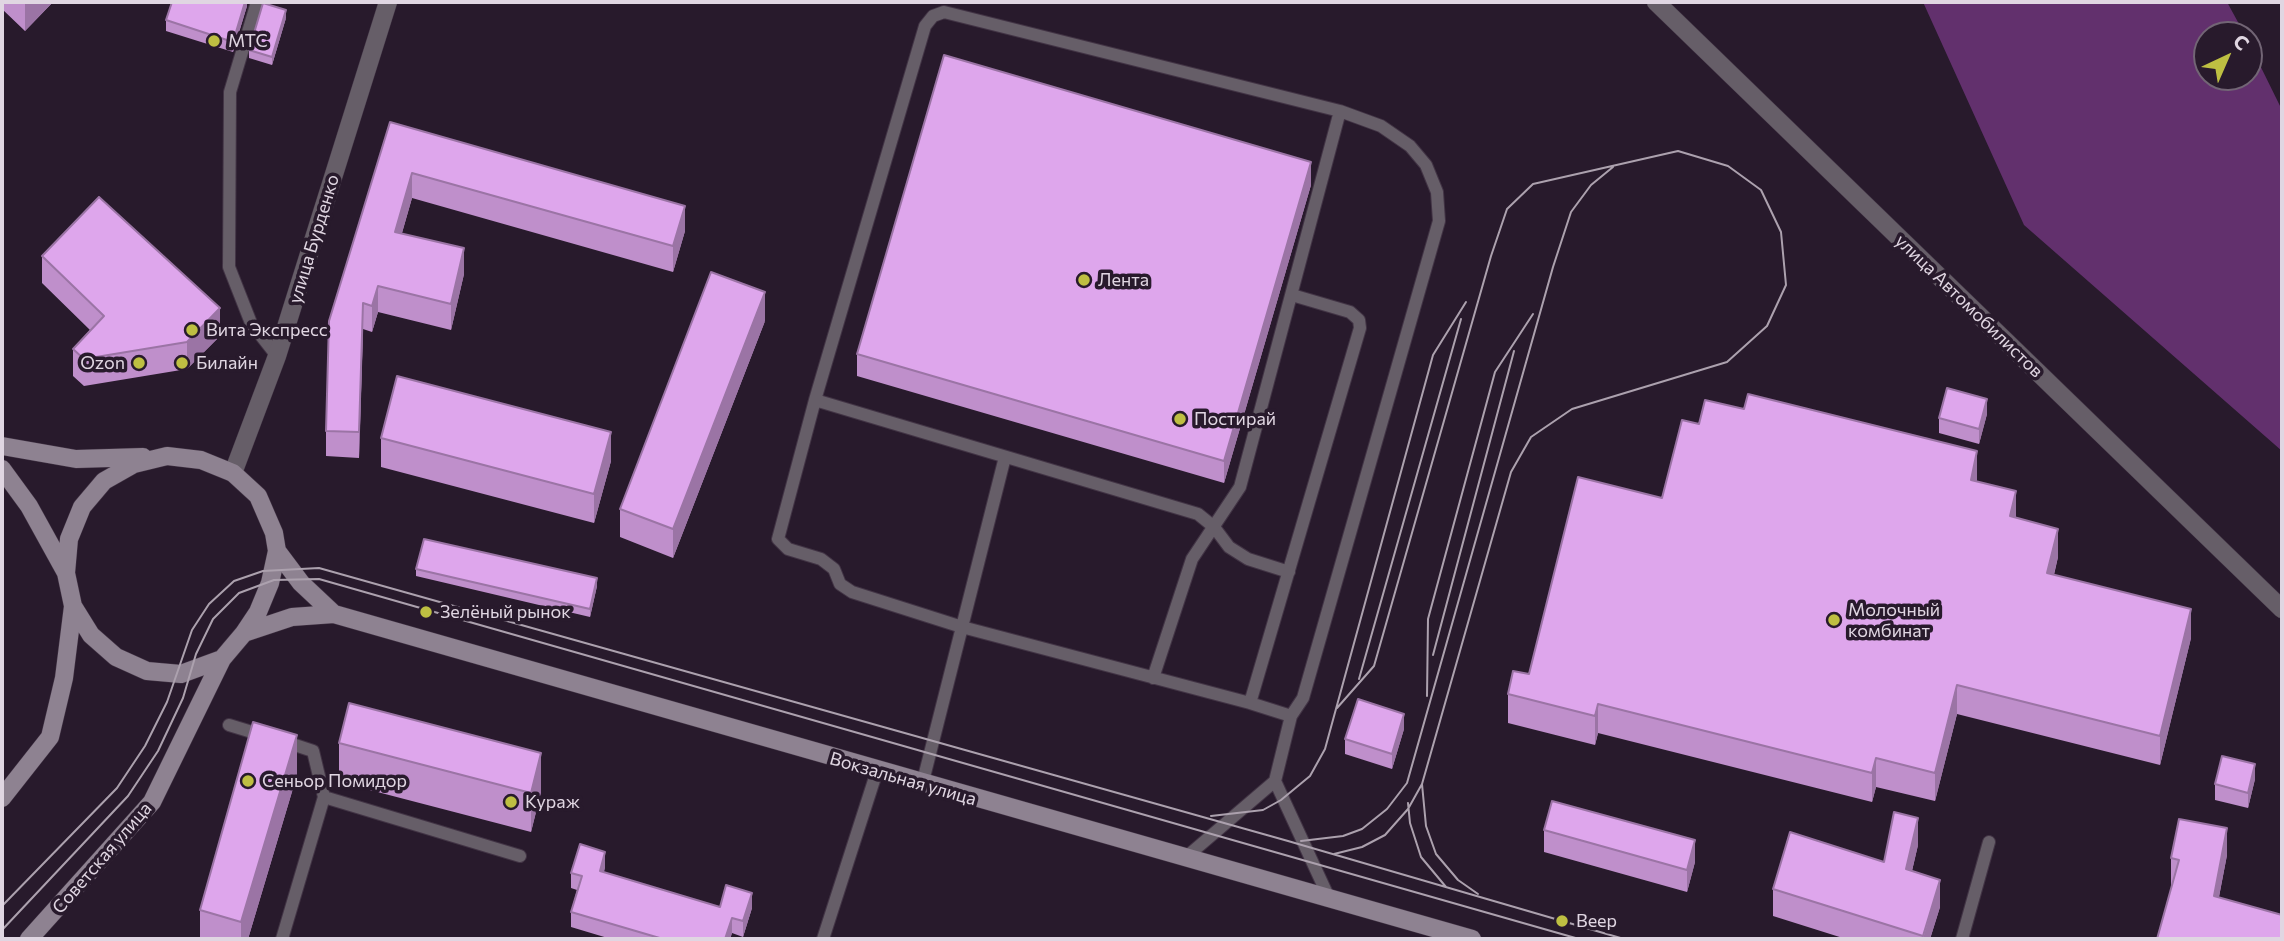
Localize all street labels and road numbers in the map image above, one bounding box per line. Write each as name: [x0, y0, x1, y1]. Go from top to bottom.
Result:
street label: улица Бурденко: [284, 172, 344, 306]
street label: улица Автомобилистов: [1891, 230, 2047, 382]
street label: Вокзальная улица: [827, 748, 979, 810]
street label: Советская улица: [48, 798, 156, 918]

